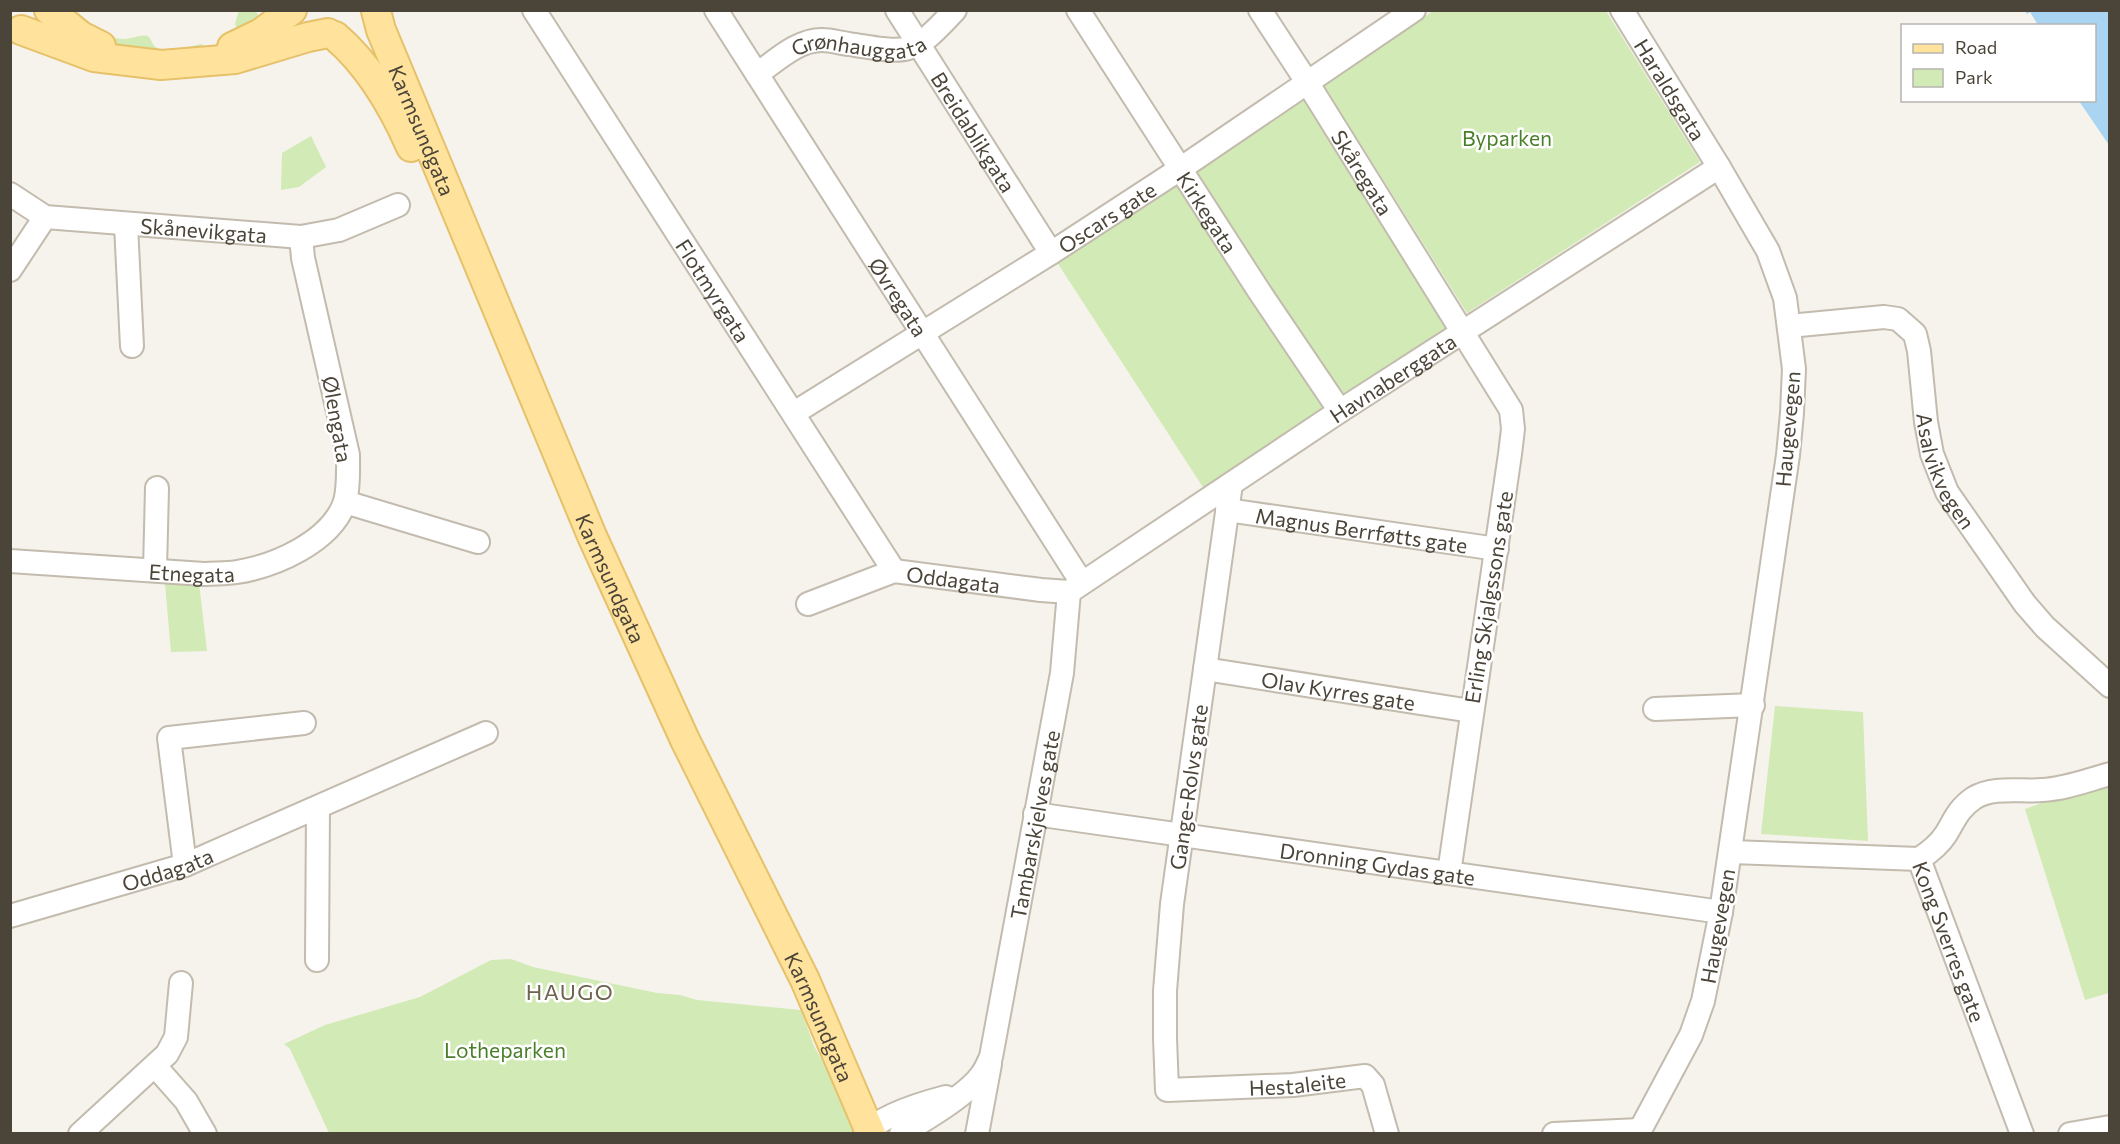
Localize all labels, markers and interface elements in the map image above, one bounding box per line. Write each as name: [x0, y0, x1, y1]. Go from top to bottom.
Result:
legend: [1901, 24, 2096, 102]
street label: Grønhauggata: [787, 27, 930, 63]
street label: Haraldsgata: [1630, 34, 1712, 145]
text: Road: [1955, 36, 1997, 58]
street label: Karmsundgata: [384, 61, 461, 199]
text: Park: [1955, 66, 1993, 88]
street label: Breidablikgata: [927, 67, 1021, 196]
street label: Skåregata: [1327, 125, 1399, 219]
park label: Byparken: [1462, 125, 1552, 150]
street label: Kirkegata: [1173, 166, 1243, 257]
street label: Oscars gate: [1053, 176, 1160, 258]
street label: Skånevikgata: [139, 212, 268, 247]
street label: Flotmyrgata: [672, 234, 756, 347]
street label: Øvregata: [865, 252, 933, 341]
street label: Havnaberggata: [1324, 328, 1460, 427]
street label: Haugevegen: [1769, 370, 1805, 488]
street label: Ølengata: [318, 374, 358, 464]
street label: Asalvikvegen: [1913, 412, 1981, 533]
street label: Erling Skjalgssons gate: [1459, 489, 1517, 705]
street label: Magnus Berrføtts gate: [1254, 502, 1469, 557]
street label: Karmsundgata: [571, 510, 651, 646]
street label: Etnegata: [148, 558, 235, 586]
street label: Oddagata: [905, 560, 1002, 597]
street label: Olav Kyrres gate: [1260, 666, 1417, 715]
street label: Gange-Rolvs gate: [1164, 703, 1212, 871]
street label: Tambarskjelves gate: [1004, 728, 1064, 921]
street label: Dronning Gydas gate: [1278, 837, 1477, 889]
street label: Oddagata: [119, 842, 216, 895]
street label: Kong Sverres gate: [1908, 858, 1991, 1025]
street label: Haugevegen: [1695, 867, 1739, 985]
street label: Karmsundgata: [780, 948, 859, 1085]
district label: HAUGO: [526, 978, 614, 1005]
park label: Lotheparken: [444, 1037, 566, 1062]
street label: Hestaleite: [1248, 1066, 1347, 1099]

